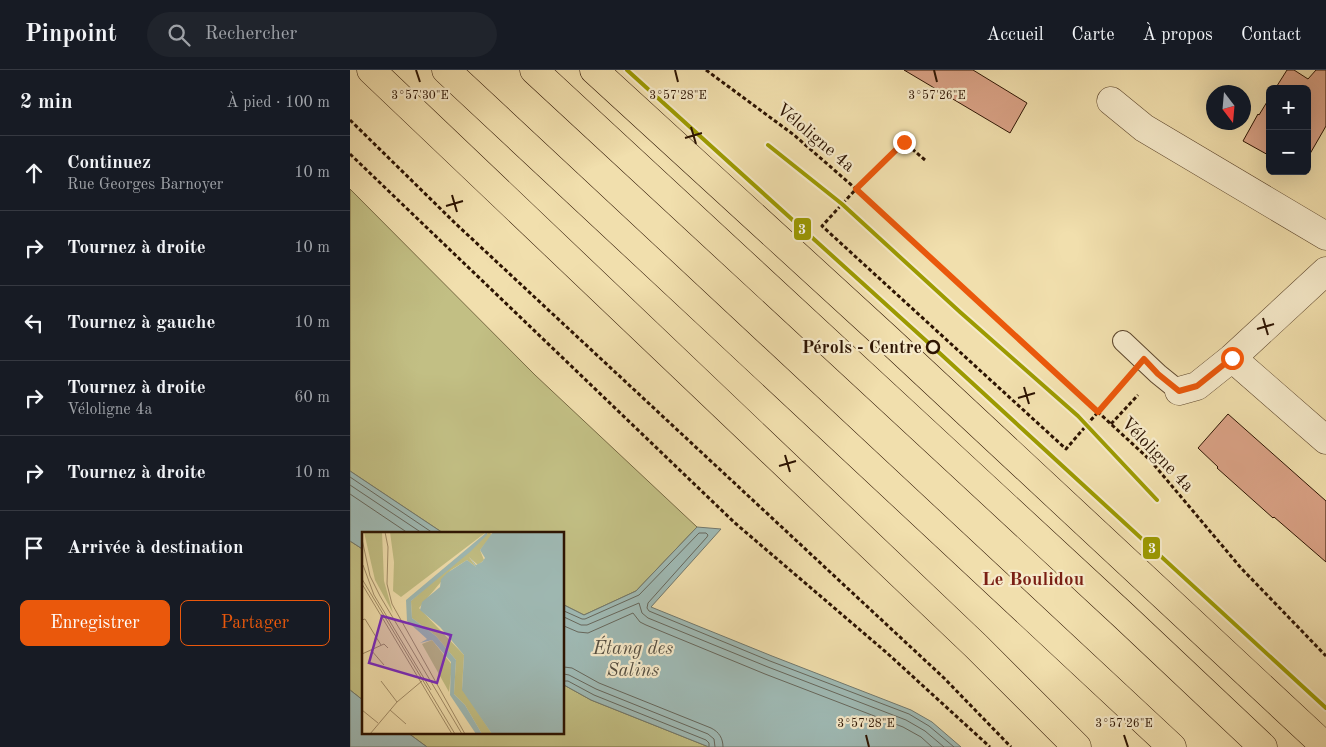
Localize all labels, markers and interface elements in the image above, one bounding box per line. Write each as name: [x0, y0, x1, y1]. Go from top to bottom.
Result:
search box: [147, 12, 497, 57]
icon: search: [165, 21, 193, 49]
text: Pinpoint: [25, 23, 117, 47]
text: Rechercher: [205, 25, 297, 44]
text: Accueil: [986, 26, 1044, 44]
text: Carte: [1072, 26, 1114, 44]
text: À propos: [1142, 26, 1213, 44]
text: Contact: [1241, 26, 1301, 44]
north arrow: [1206, 85, 1251, 130]
map controls: [1266, 85, 1311, 175]
button: +: [1266, 85, 1311, 130]
text: 3°57'30"E: [391, 89, 449, 102]
text: 3°57'28"E: [649, 89, 707, 102]
text: 3°57'26"E: [908, 89, 966, 102]
text: 2 min: [20, 92, 73, 113]
text: À pied · 100 m: [227, 95, 330, 111]
street label: Véloligne 4a: [773, 100, 858, 176]
button: −: [1266, 130, 1311, 175]
route end: [893, 131, 916, 154]
text: Continuez: [67, 154, 151, 173]
icon: ahead: [20, 159, 48, 187]
text: 10 m: [294, 165, 330, 181]
text: Rue Georges Barnoyer: [67, 177, 223, 193]
line badge: 3: [793, 217, 812, 241]
text: 3: [798, 223, 806, 237]
icon: right: [20, 234, 48, 262]
text: Tournez à droite: [67, 239, 206, 258]
text: 10 m: [294, 240, 330, 256]
icon: left: [20, 309, 48, 337]
text: Tournez à gauche: [67, 314, 215, 333]
text: 10 m: [294, 315, 330, 331]
place label: Pérols - Centre: [802, 339, 922, 357]
marker: Pérols - Centre: [926, 340, 940, 354]
route start: [1221, 347, 1244, 370]
text: Tournez à droite: [67, 379, 206, 398]
icon: right: [20, 384, 48, 412]
text: 60 m: [294, 390, 330, 406]
text: Véloligne 4a: [67, 402, 152, 418]
street label: Véloligne 4a: [1117, 414, 1197, 496]
icon: right: [20, 459, 48, 487]
text: Tournez à droite: [67, 464, 206, 483]
text: 10 m: [294, 465, 330, 481]
inset map: [362, 532, 565, 734]
icon: arrive: [20, 534, 48, 562]
line badge: 3: [1142, 536, 1161, 560]
text: Arrivée à destination: [67, 539, 243, 558]
text: 3: [1148, 542, 1156, 556]
district label: Le Boulidou: [982, 571, 1084, 590]
button: Enregistrer: [20, 600, 170, 646]
button: Partager: [180, 600, 330, 646]
water label: Étang des Salins: [592, 635, 673, 681]
text: 3°57'28"E: [837, 717, 895, 730]
text: 3°57'26"E: [1095, 717, 1153, 730]

